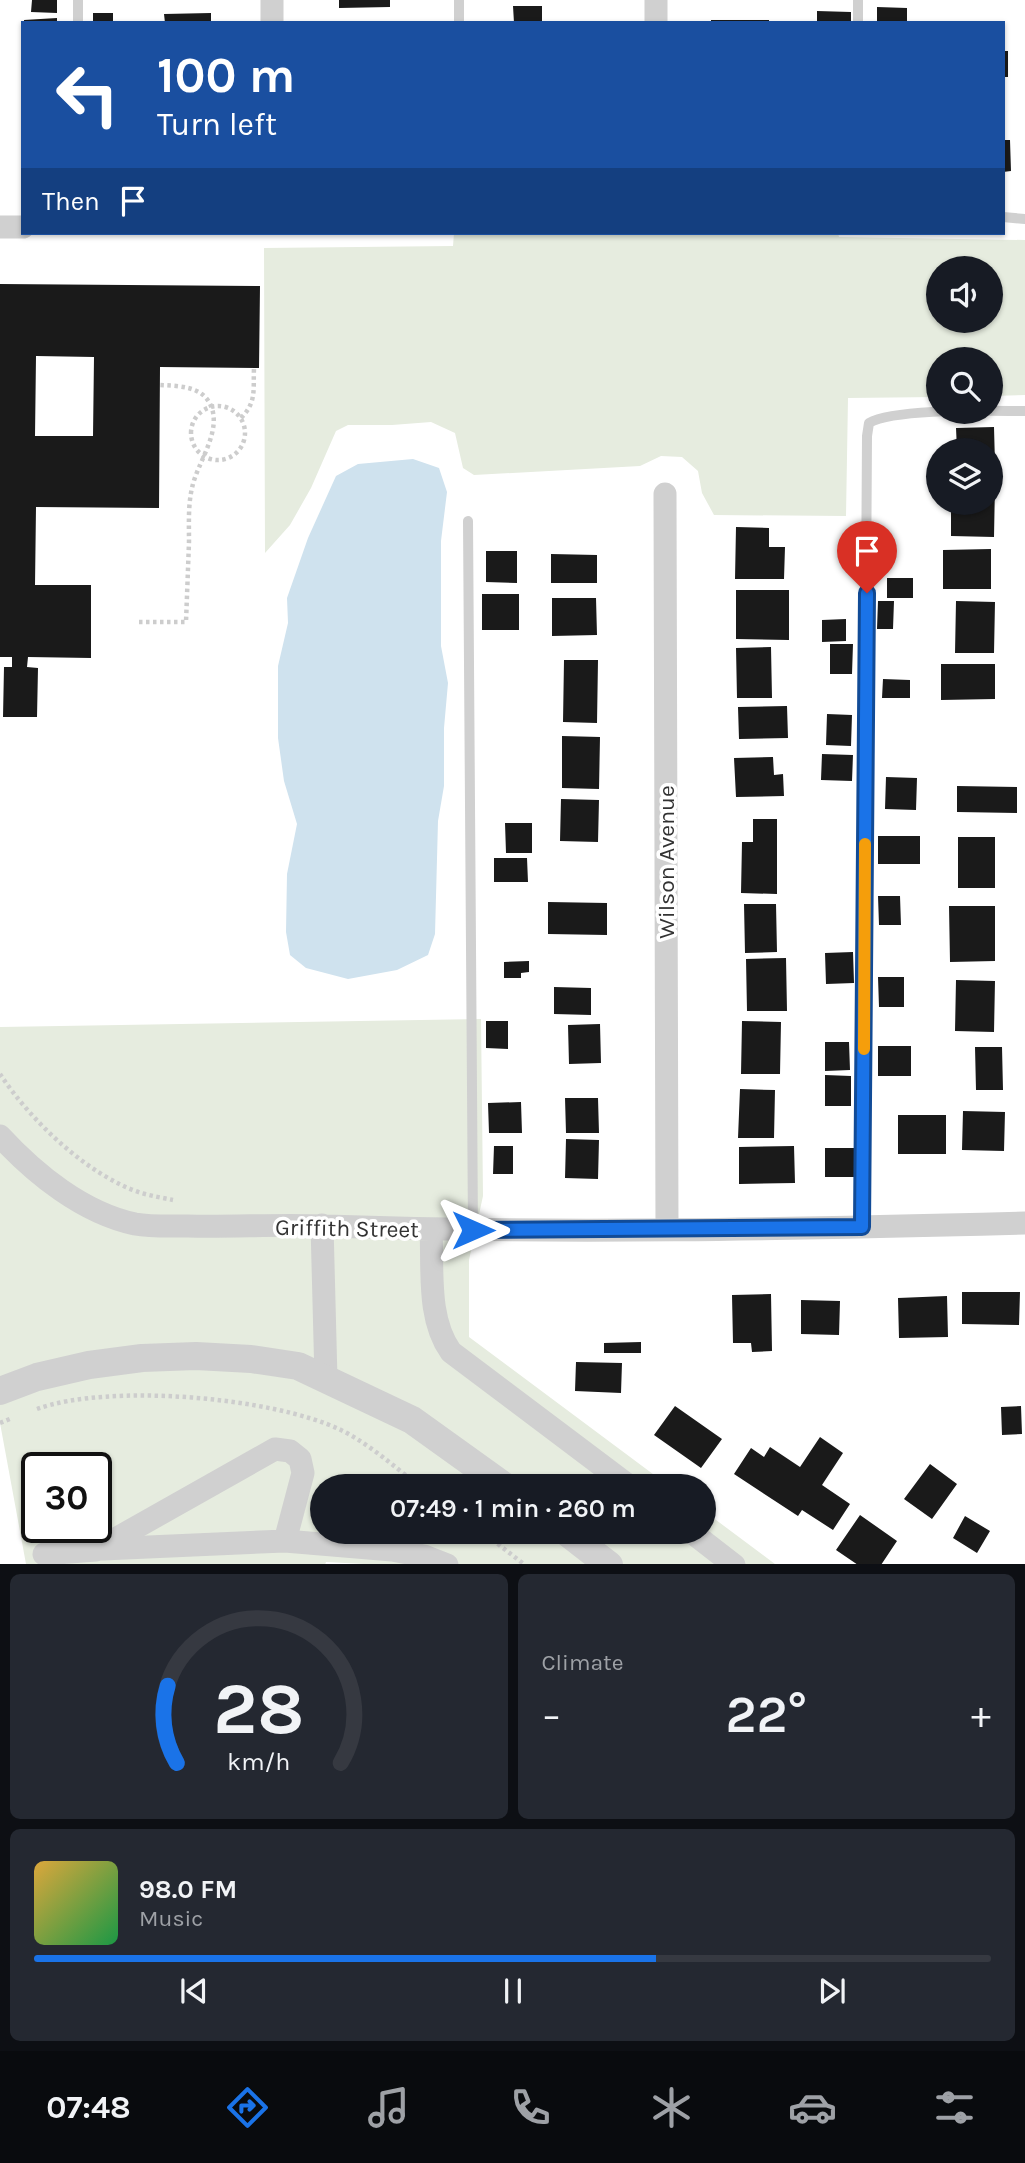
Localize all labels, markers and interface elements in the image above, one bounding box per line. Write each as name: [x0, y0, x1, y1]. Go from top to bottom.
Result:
text: 100 m: [157, 47, 295, 104]
icon: left: [42, 49, 133, 140]
text: Turn left: [157, 106, 277, 143]
icon: arrive: [114, 182, 152, 220]
text: Then: [42, 186, 100, 217]
map controls: [926, 256, 1003, 515]
button: sound: [926, 256, 1003, 333]
button: search: [926, 347, 1003, 424]
button: layers: [926, 438, 1003, 515]
pin: [837, 521, 897, 593]
icon: arrive: [848, 532, 886, 570]
street label: Wilson Avenue: [653, 785, 680, 939]
position arrow: [436, 1193, 510, 1267]
street label: Griffith Street: [275, 1214, 419, 1243]
speed limit sign: 30: [21, 1452, 112, 1543]
text: 07:49 · 1 min · 260 m: [390, 1493, 636, 1524]
text: Climate: [542, 1649, 624, 1676]
text: 28: [213, 1666, 304, 1751]
text: 22°: [725, 1684, 807, 1745]
text: −: [542, 1693, 561, 1738]
text: +: [971, 1693, 991, 1738]
text: km/h: [227, 1746, 290, 1775]
text: 98.0 FM: [139, 1874, 237, 1905]
text: Music: [139, 1905, 203, 1932]
icon: previous: [175, 1972, 213, 2010]
icon: pause: [494, 1972, 532, 2010]
icon: next: [813, 1972, 851, 2010]
icon: directions: [223, 2083, 272, 2132]
icon: music: [364, 2083, 413, 2132]
icon: phone: [506, 2083, 555, 2132]
icon: climate: [647, 2083, 696, 2132]
icon: car: [788, 2083, 837, 2132]
icon: filters: [930, 2083, 979, 2132]
text: 07:48: [46, 2089, 131, 2126]

